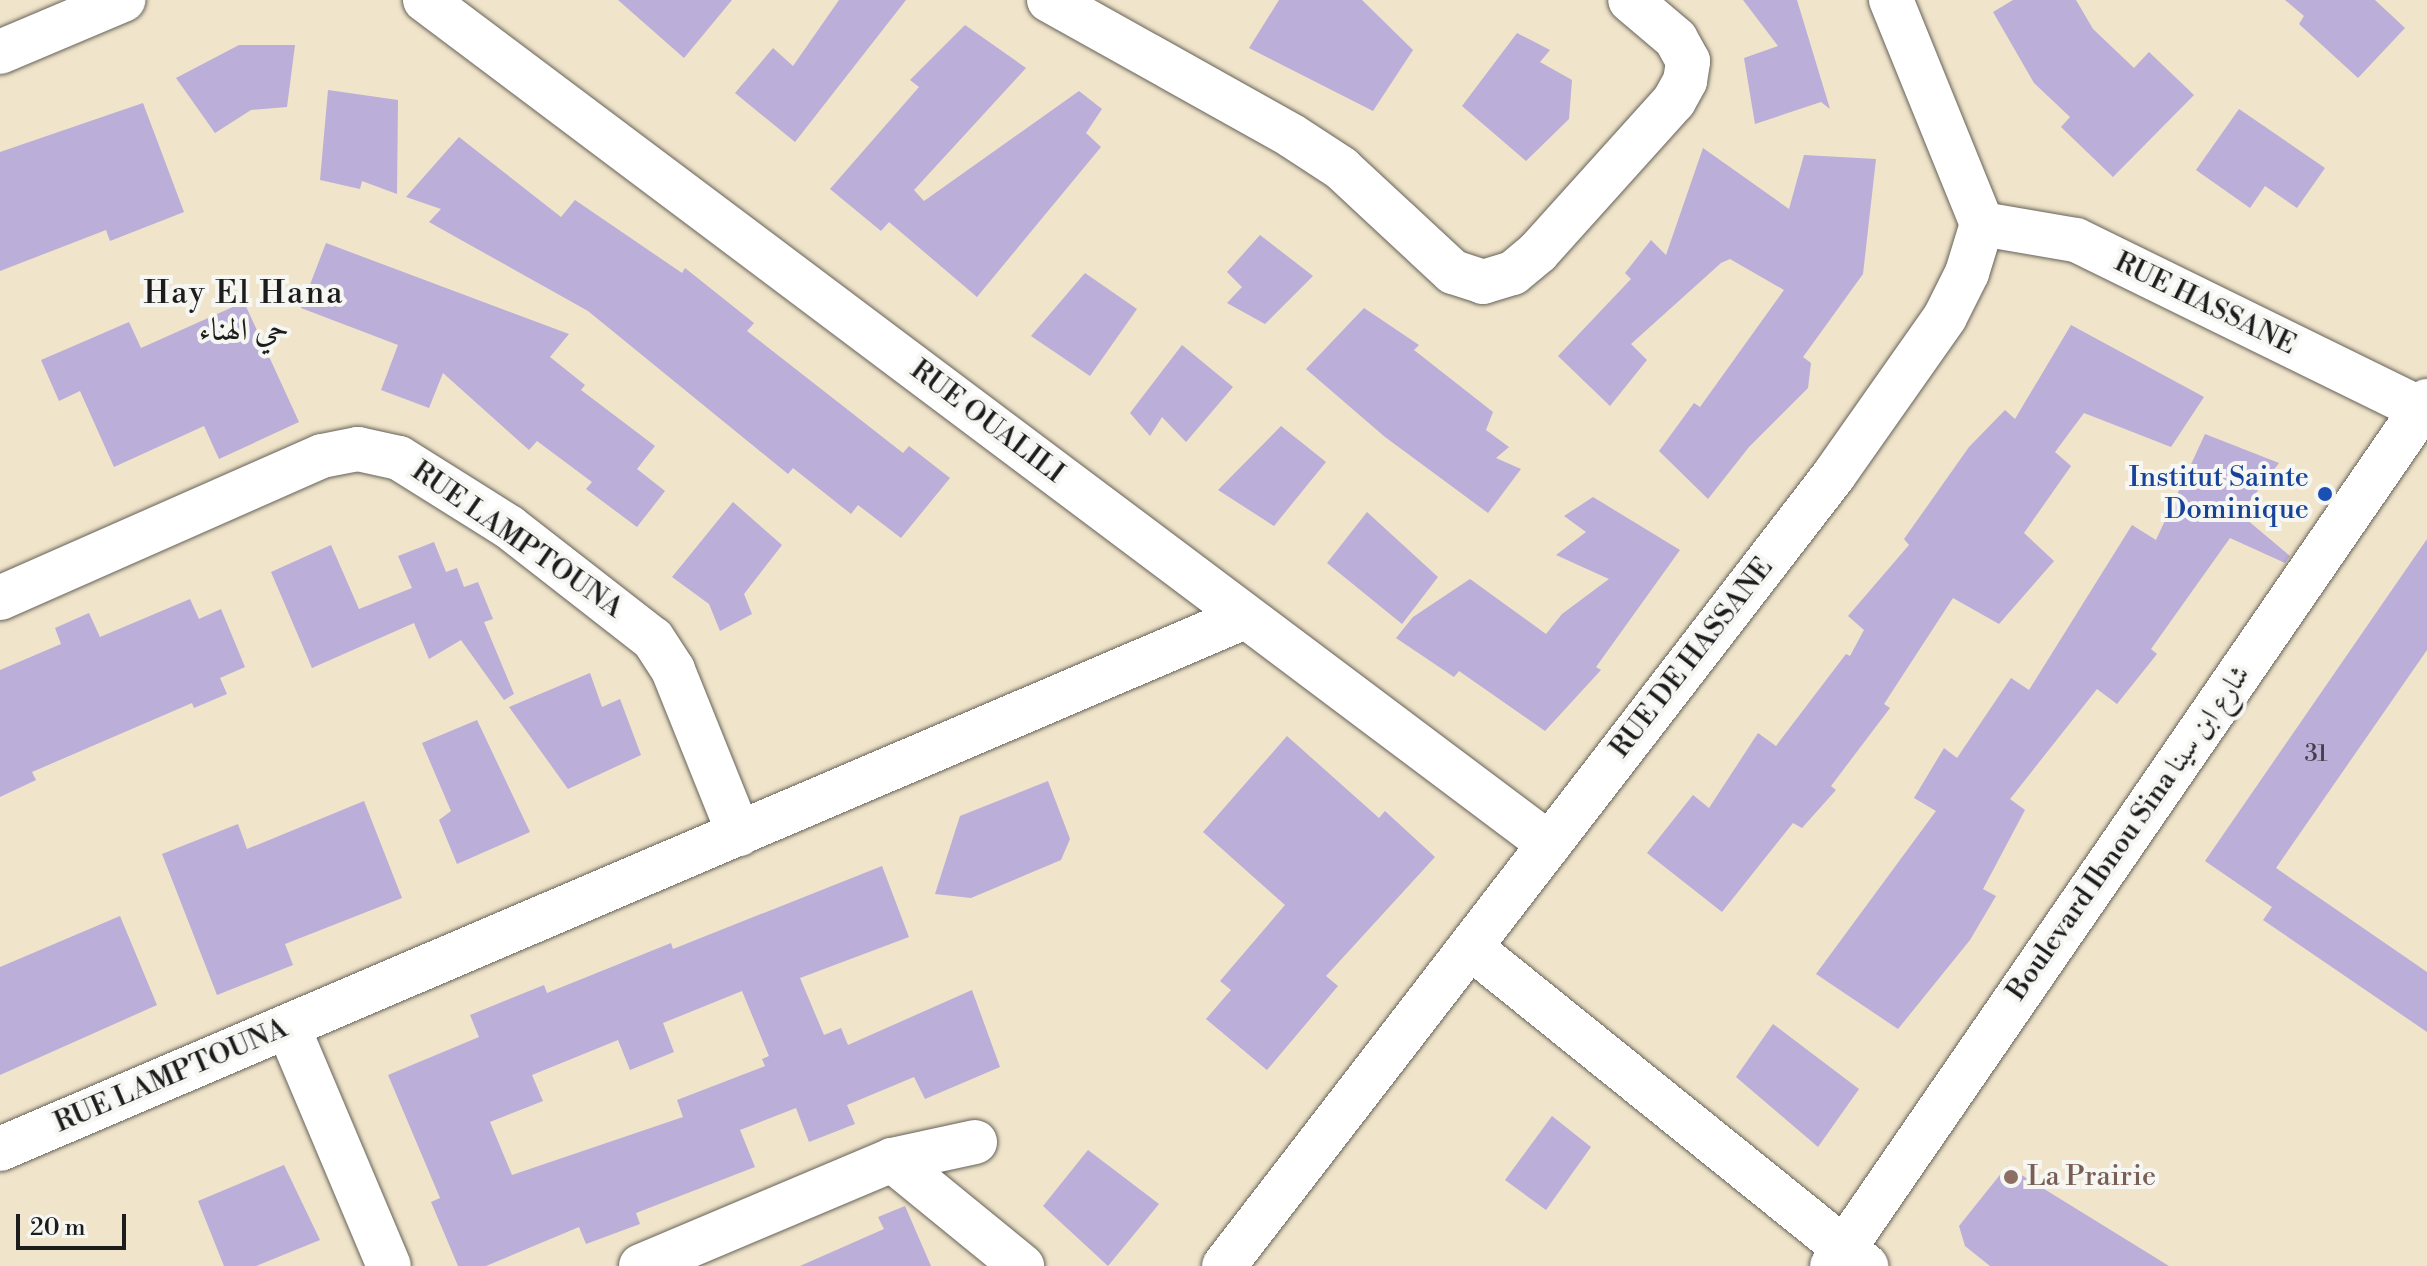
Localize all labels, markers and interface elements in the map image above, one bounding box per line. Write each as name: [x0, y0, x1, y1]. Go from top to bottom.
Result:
street label: RUE HASSANE: [2109, 246, 2301, 362]
district label: Hay El Hana حي الهناء: [144, 275, 344, 350]
street label: RUE OUALILI: [904, 353, 1070, 491]
street label: RUE LAMPTOUNA: [405, 455, 629, 625]
place label: Institut Sainte Dominique: [2129, 461, 2309, 527]
marker: Institut Sainte Dominique: [2316, 485, 2334, 503]
street label: RUE DE HASSANE: [1604, 551, 1780, 765]
street label: Boulevard Ibnou Sina شارع ابن سينا: [2000, 659, 2258, 1007]
house number: 31: [2304, 741, 2328, 769]
street label: RUE LAMPTOUNA: [49, 1012, 293, 1140]
place label: La Prairie: [2027, 1160, 2156, 1194]
marker: La Prairie: [2002, 1168, 2020, 1186]
scale bar: [20, 1198, 130, 1248]
text: 20 m: [30, 1213, 86, 1243]

